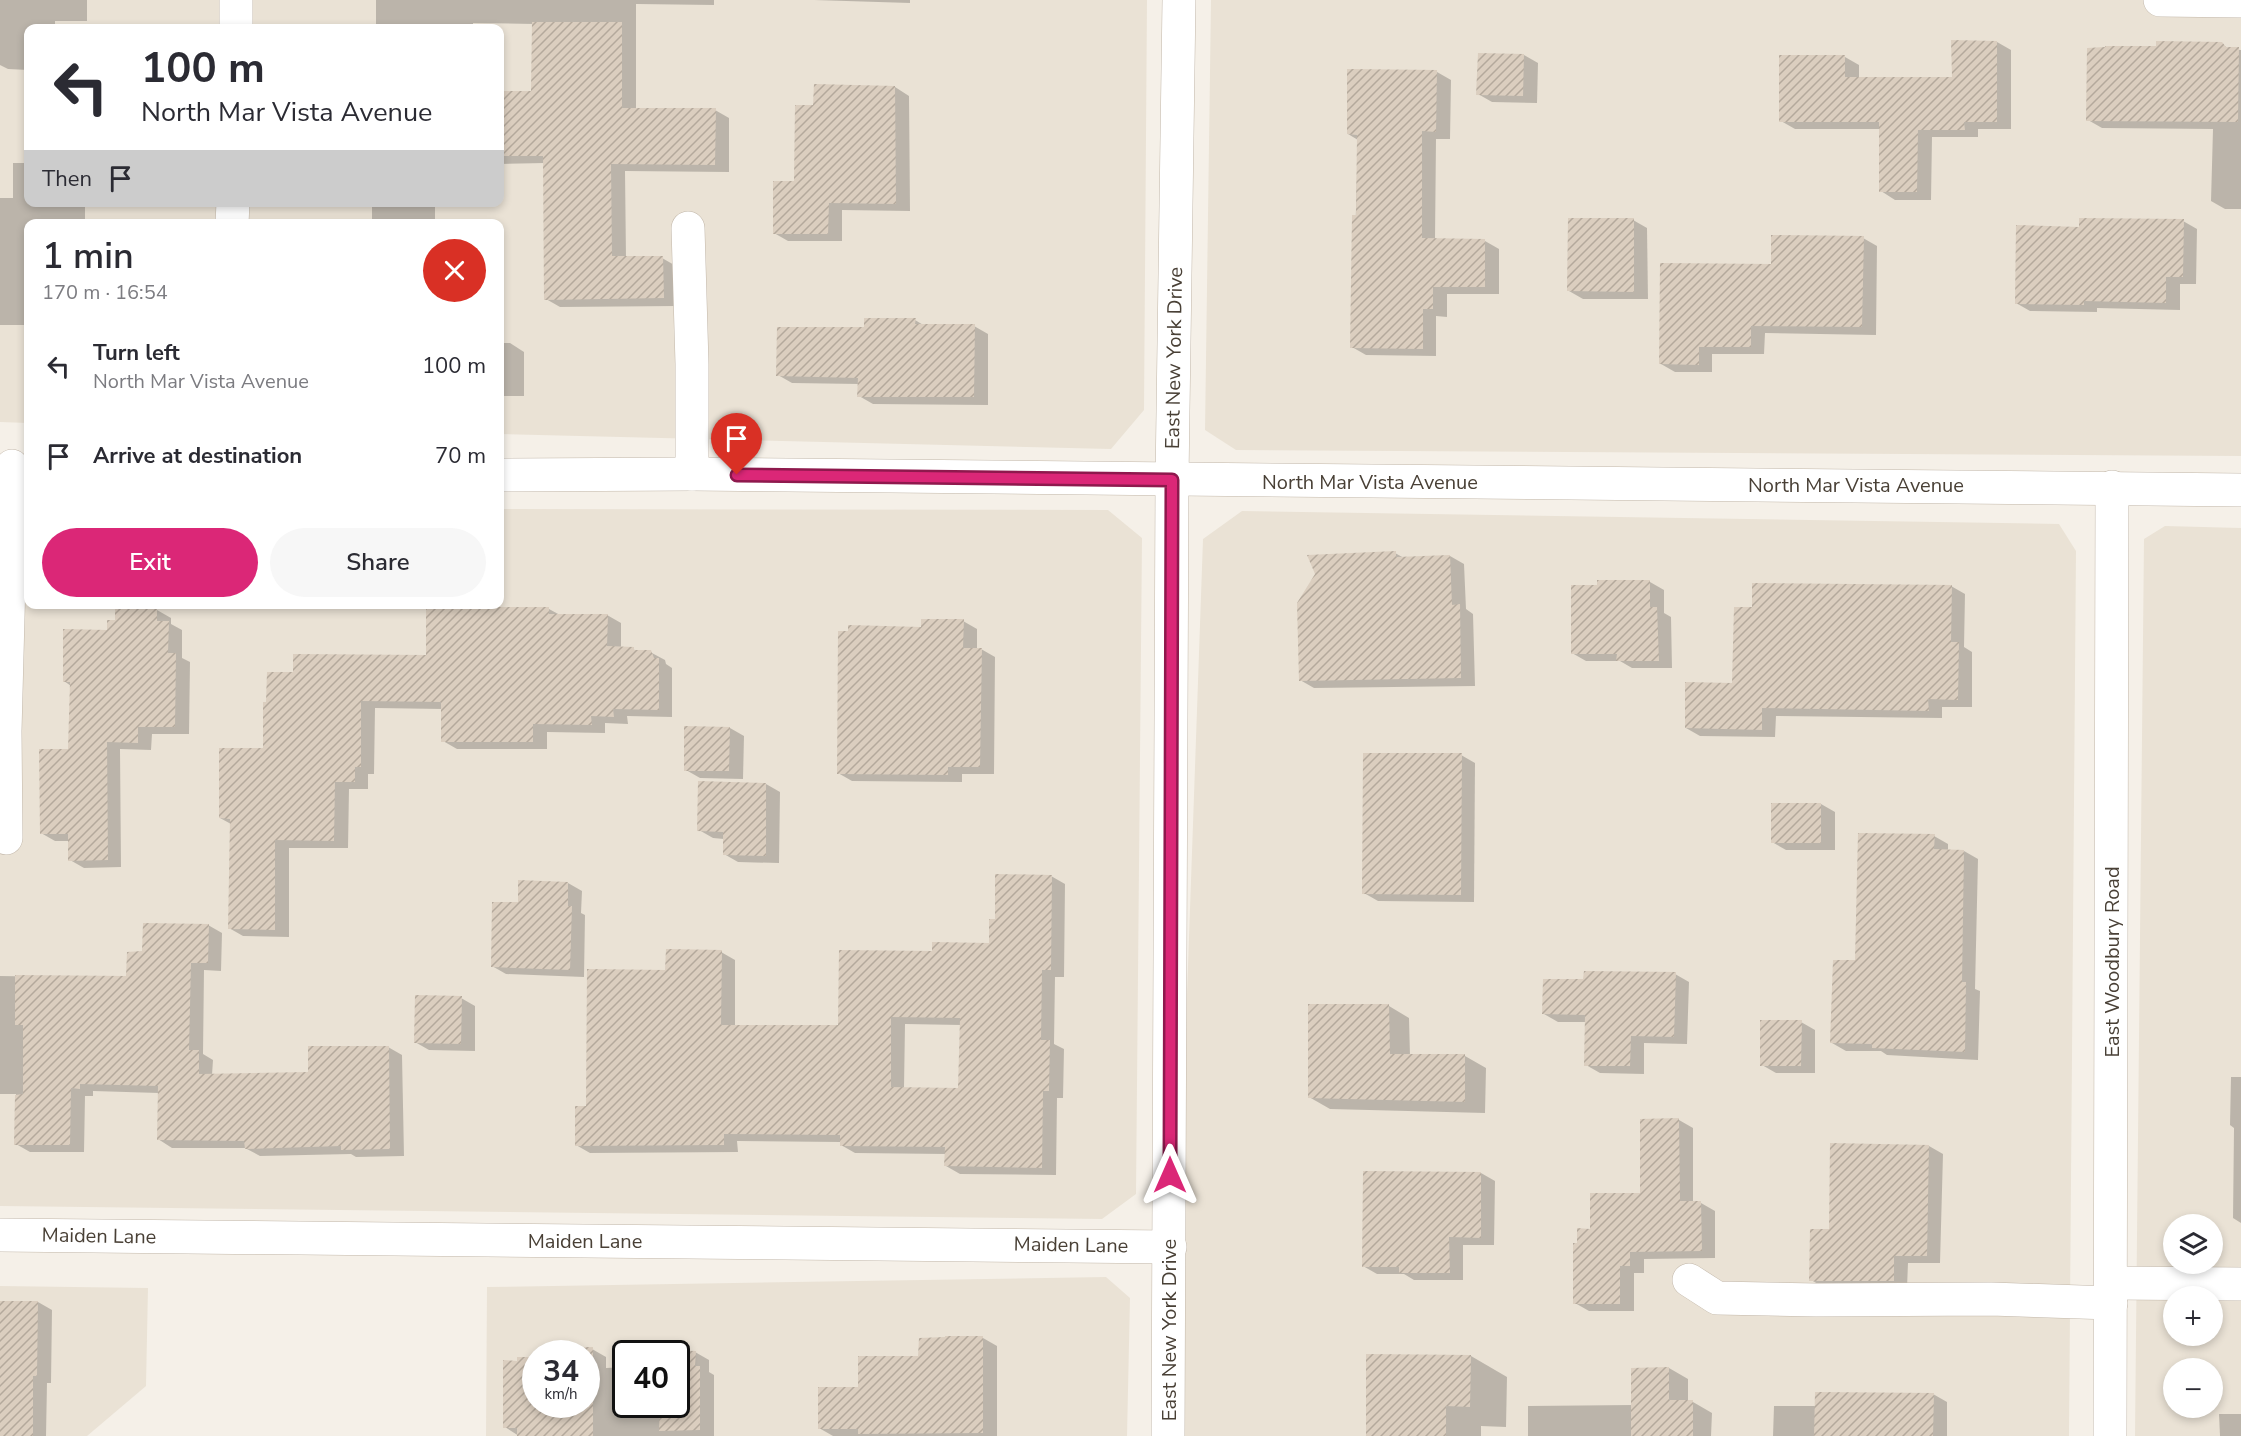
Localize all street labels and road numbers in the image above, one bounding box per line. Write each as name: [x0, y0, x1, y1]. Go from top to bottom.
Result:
street label: East New York Drive: [1159, 267, 1189, 449]
street label: North Mar Vista Avenue: [1262, 469, 1478, 496]
street label: North Mar Vista Avenue: [1748, 472, 1964, 499]
street label: East Woodbury Road: [2099, 866, 2126, 1058]
street label: Maiden Lane: [41, 1222, 157, 1250]
street label: Maiden Lane: [528, 1228, 642, 1255]
street label: Maiden Lane: [1013, 1231, 1129, 1259]
street label: East New York Drive: [1156, 1239, 1183, 1421]

